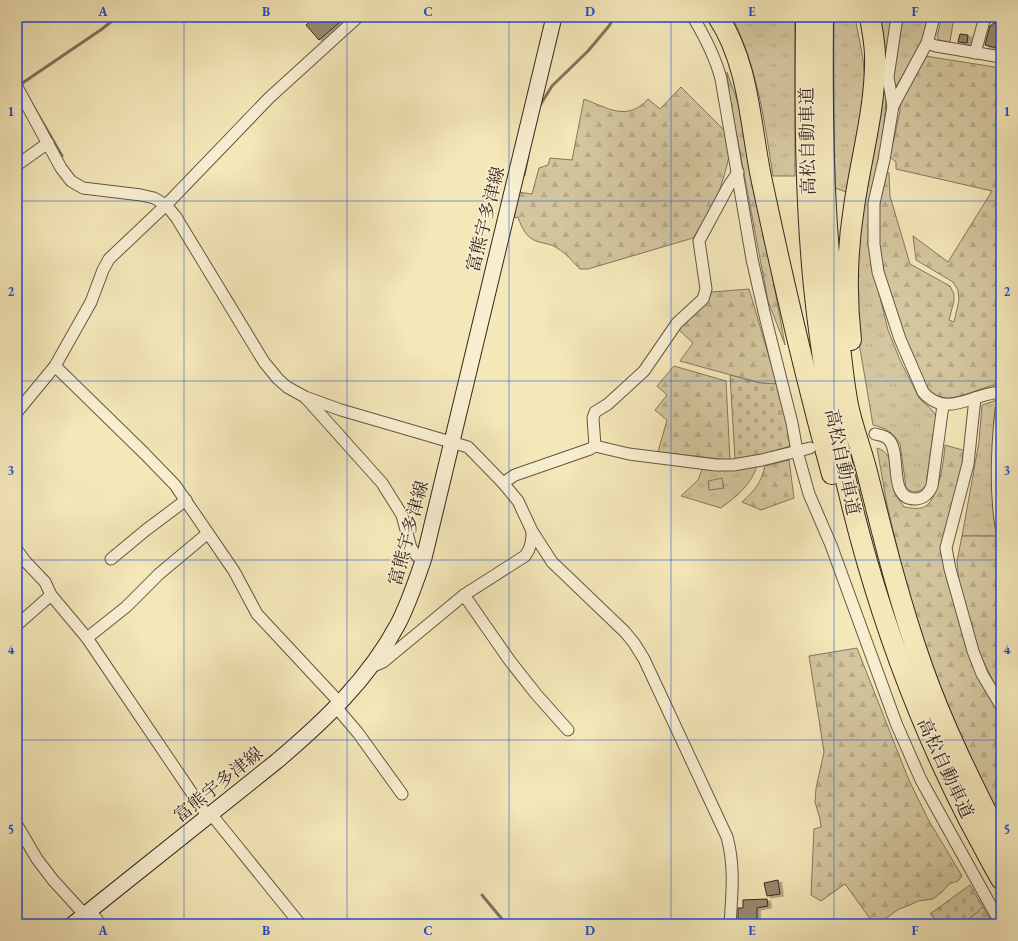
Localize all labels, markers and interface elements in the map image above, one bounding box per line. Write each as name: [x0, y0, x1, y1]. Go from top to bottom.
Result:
text: A: [97, 3, 108, 20]
text: B: [262, 3, 270, 20]
text: C: [423, 3, 433, 20]
text: D: [585, 3, 595, 20]
text: E: [748, 3, 756, 20]
text: F: [911, 3, 919, 20]
street label: 高松自動車道: [795, 87, 819, 195]
text: 1: [8, 103, 15, 120]
text: 1: [1004, 103, 1011, 120]
street label: 富熊宇多津線: [461, 164, 509, 274]
text: 2: [8, 283, 15, 300]
text: 2: [1004, 283, 1011, 300]
street label: 高松自動車道: [821, 407, 865, 517]
text: 3: [8, 462, 15, 479]
text: 3: [1004, 462, 1011, 479]
street label: 富熊宇多津線: [383, 478, 433, 588]
text: 4: [8, 641, 15, 658]
text: 4: [1004, 641, 1011, 658]
street label: 高松自動車道: [913, 714, 979, 822]
street label: 富熊宇多津線: [169, 741, 267, 827]
text: 5: [8, 821, 14, 838]
text: 5: [1004, 821, 1010, 838]
text: A: [97, 922, 108, 939]
text: B: [262, 922, 270, 939]
text: C: [423, 922, 433, 939]
text: D: [585, 922, 595, 939]
text: E: [748, 922, 756, 939]
text: F: [911, 922, 919, 939]

